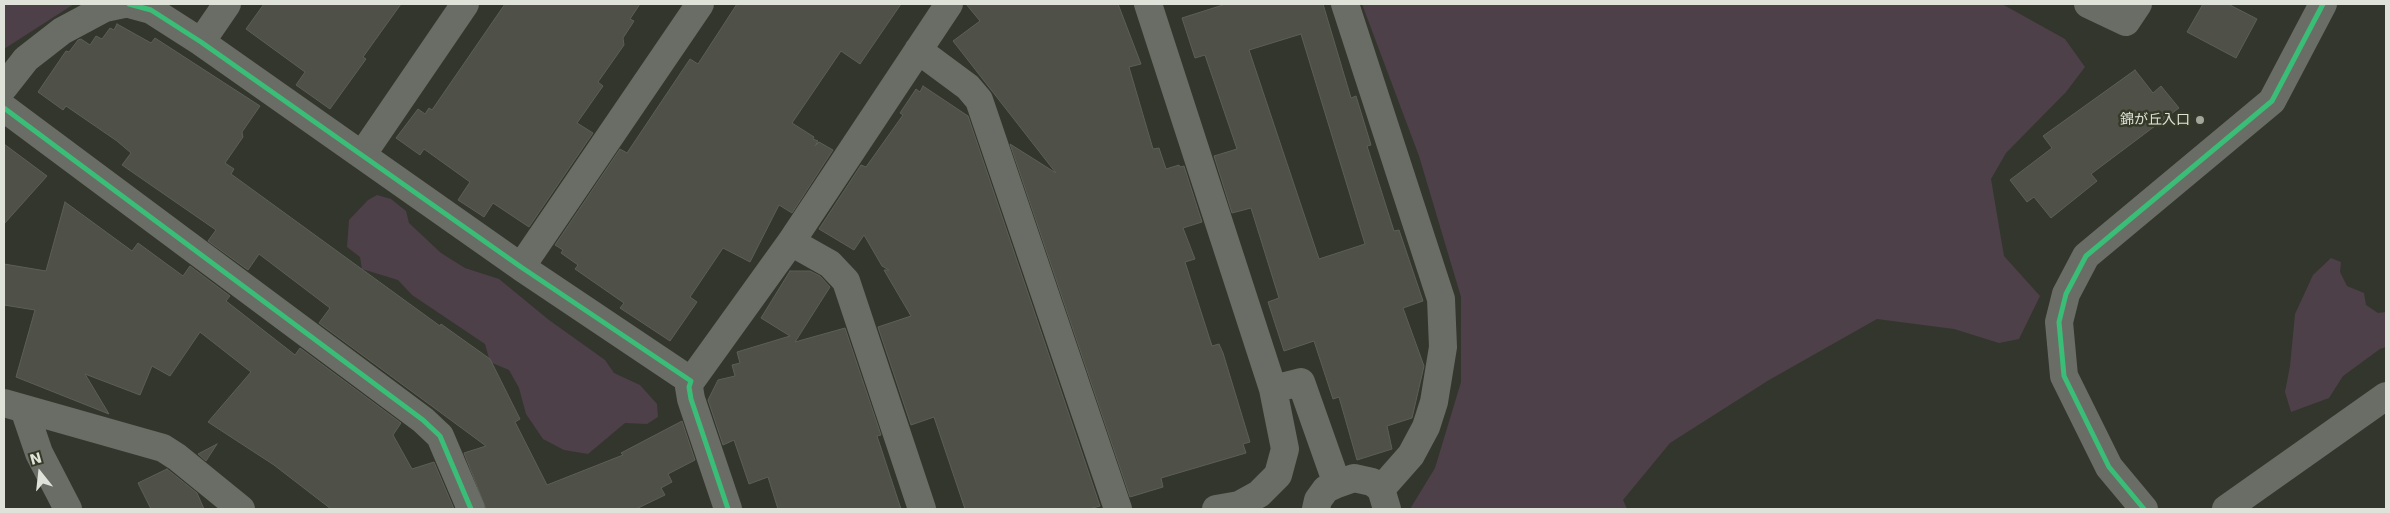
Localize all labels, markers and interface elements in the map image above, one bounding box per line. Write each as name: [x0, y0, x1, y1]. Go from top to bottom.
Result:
place label: 錦が丘入口: [2120, 112, 2190, 128]
marker: 錦が丘入口: [2194, 114, 2206, 126]
north arrow: [15, 448, 65, 498]
text: N: [28, 449, 44, 468]

